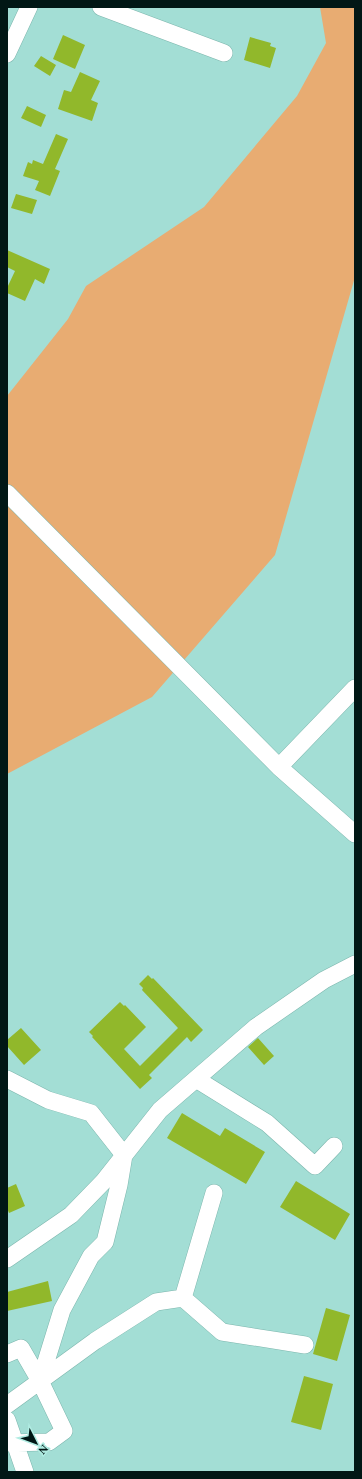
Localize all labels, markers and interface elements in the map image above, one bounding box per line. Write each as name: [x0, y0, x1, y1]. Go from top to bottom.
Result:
north arrow: [16, 1423, 56, 1463]
text: N: [34, 1440, 52, 1458]

